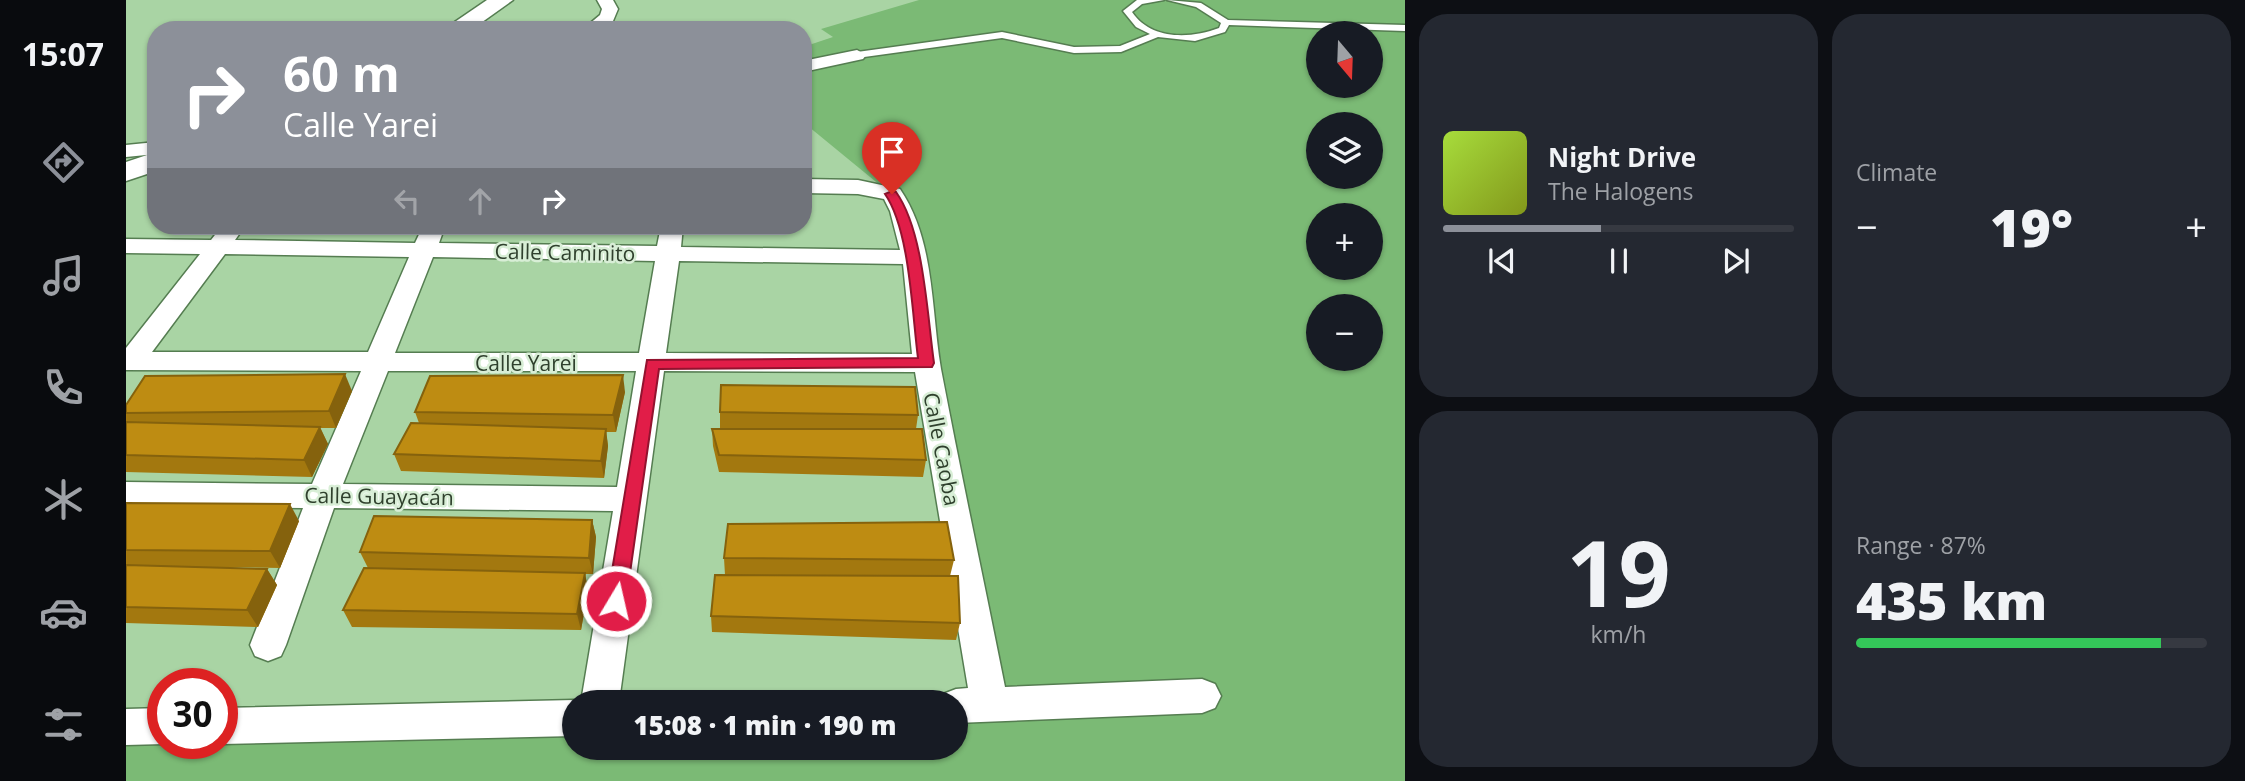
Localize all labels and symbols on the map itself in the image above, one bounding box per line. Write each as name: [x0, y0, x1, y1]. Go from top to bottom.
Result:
north arrow: [1306, 21, 1382, 98]
pin: [862, 122, 922, 194]
street label: Calle Caminito: [494, 237, 636, 267]
street label: Calle Yarei: [475, 349, 577, 377]
street label: Calle Caoba: [917, 390, 967, 508]
street label: Calle Guayacán: [304, 481, 454, 511]
position arrow: [579, 564, 653, 638]
speed limit sign: 30: [147, 668, 238, 759]

